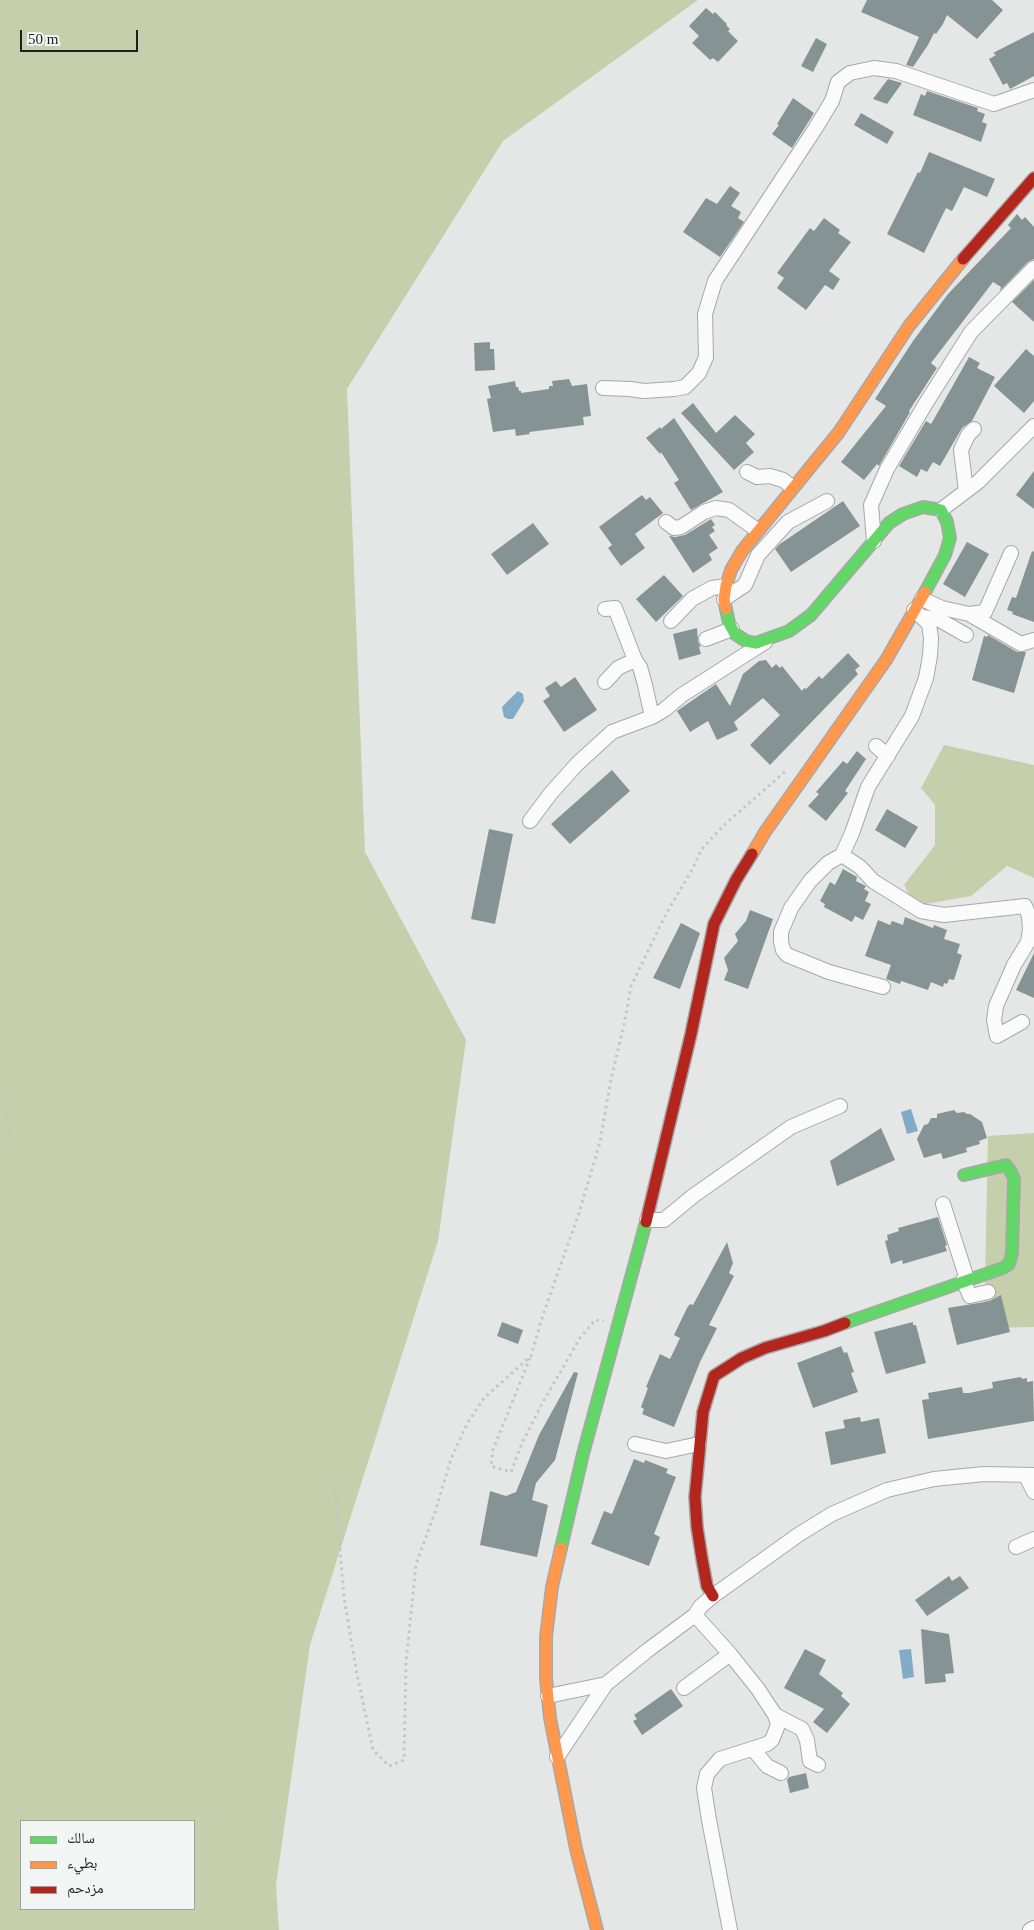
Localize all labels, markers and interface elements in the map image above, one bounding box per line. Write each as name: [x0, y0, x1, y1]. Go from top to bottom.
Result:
scale bar: [22, 20, 140, 52]
text: 50 m: [28, 31, 58, 47]
legend: [20, 1820, 195, 1910]
text: سالك: [67, 1830, 95, 1846]
text: بطيء: [67, 1855, 97, 1871]
text: مزدحم: [67, 1880, 104, 1896]

